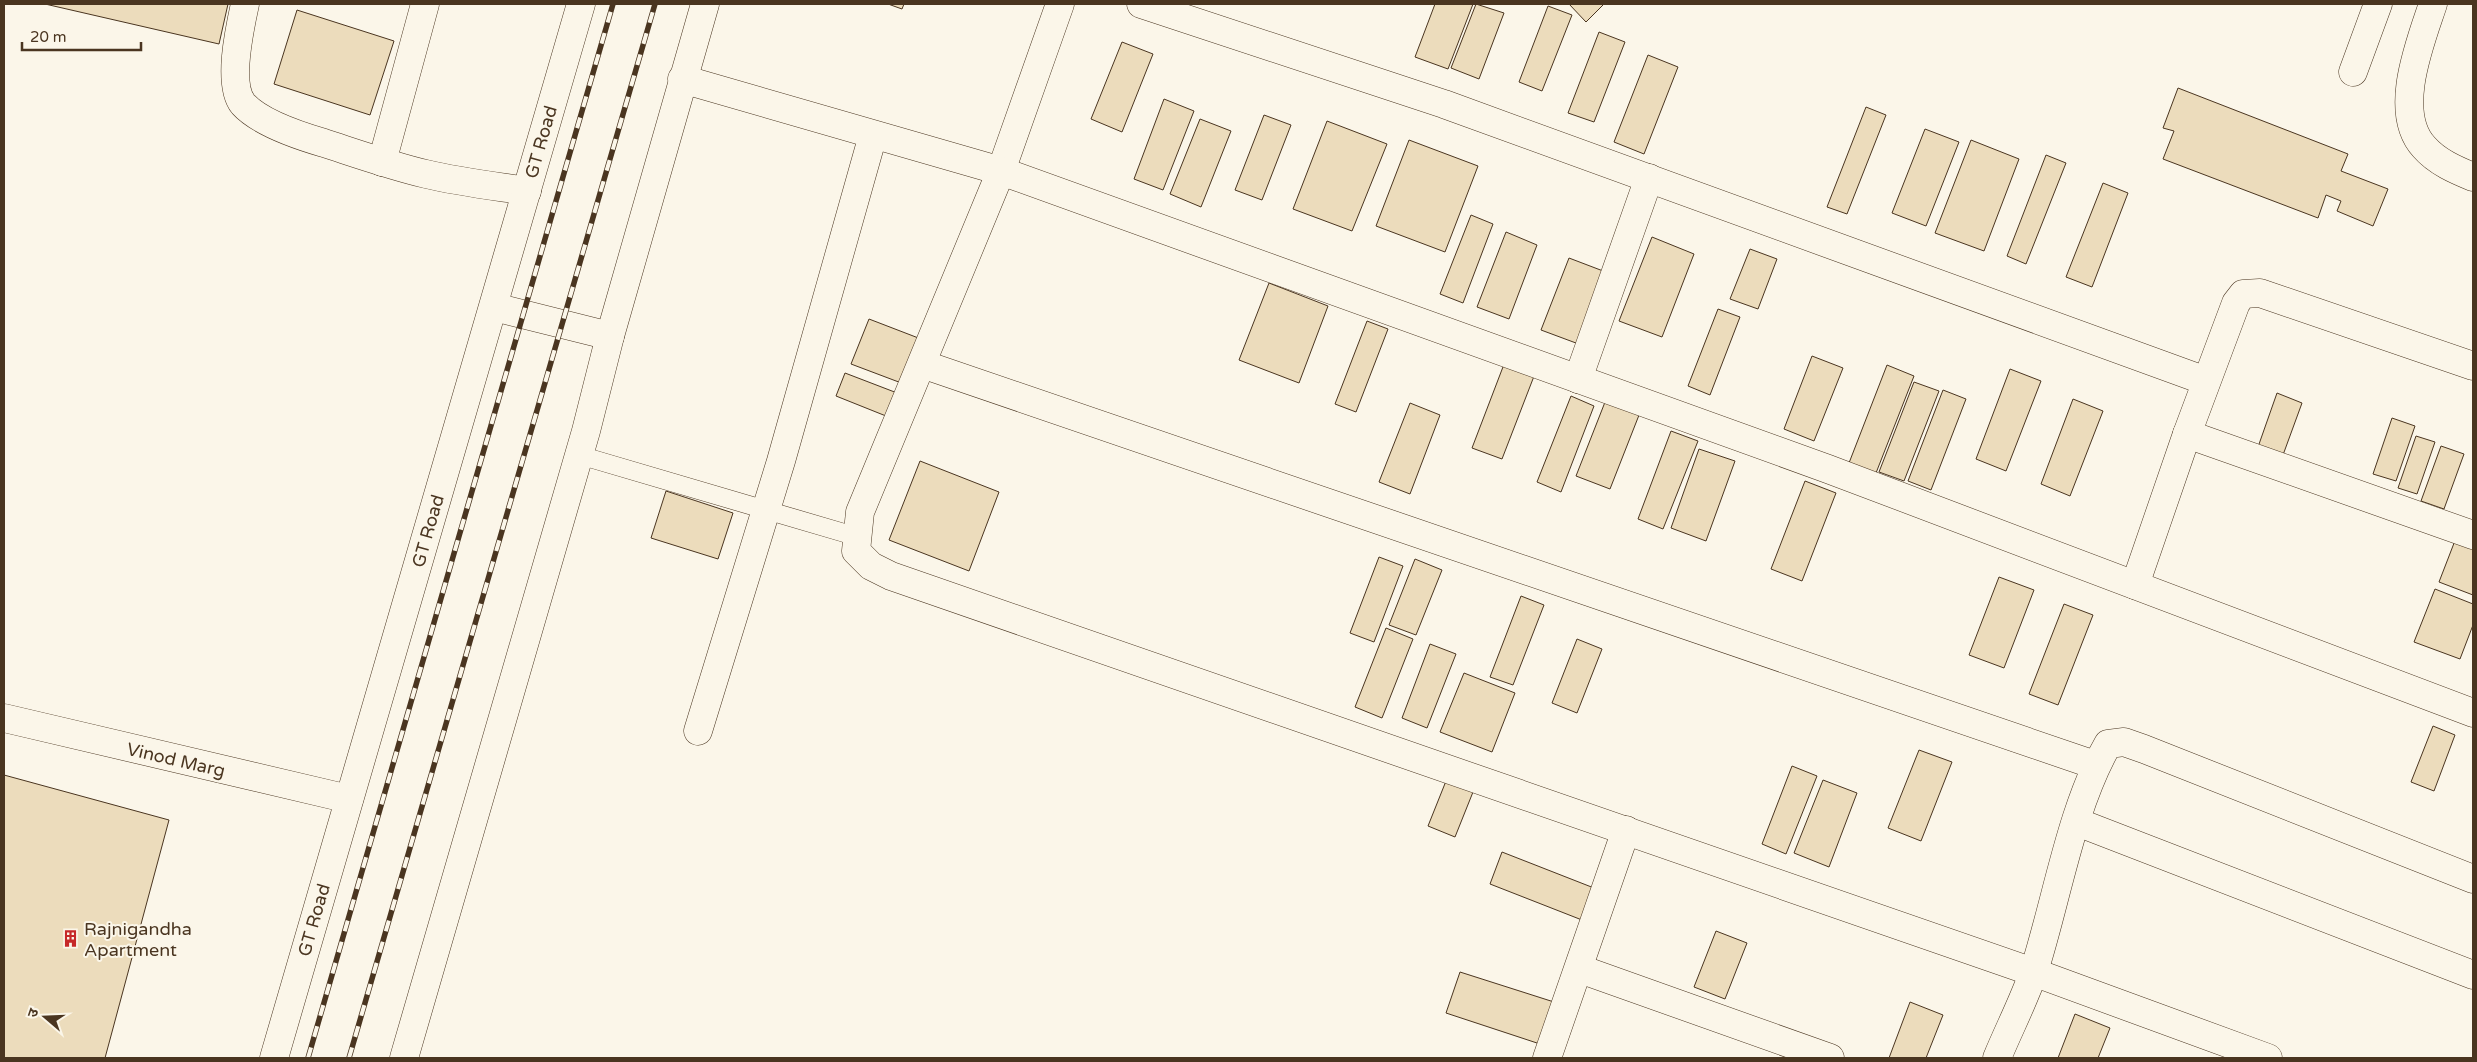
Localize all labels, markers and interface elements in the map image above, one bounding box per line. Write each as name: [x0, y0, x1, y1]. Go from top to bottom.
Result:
scale bar: [22, 20, 141, 52]
text: 20 m: [30, 28, 67, 46]
street label: GT Road: [520, 103, 562, 181]
street label: GT Road: [407, 492, 449, 570]
street label: Vinod Marg: [125, 738, 227, 782]
street label: GT Road: [293, 881, 335, 959]
place label: Rajnigandha Apartment: [84, 918, 192, 961]
building icon: Rajnigandha Apartment: [60, 929, 80, 949]
north arrow: [20, 992, 70, 1042]
text: उ: [24, 1006, 43, 1020]

